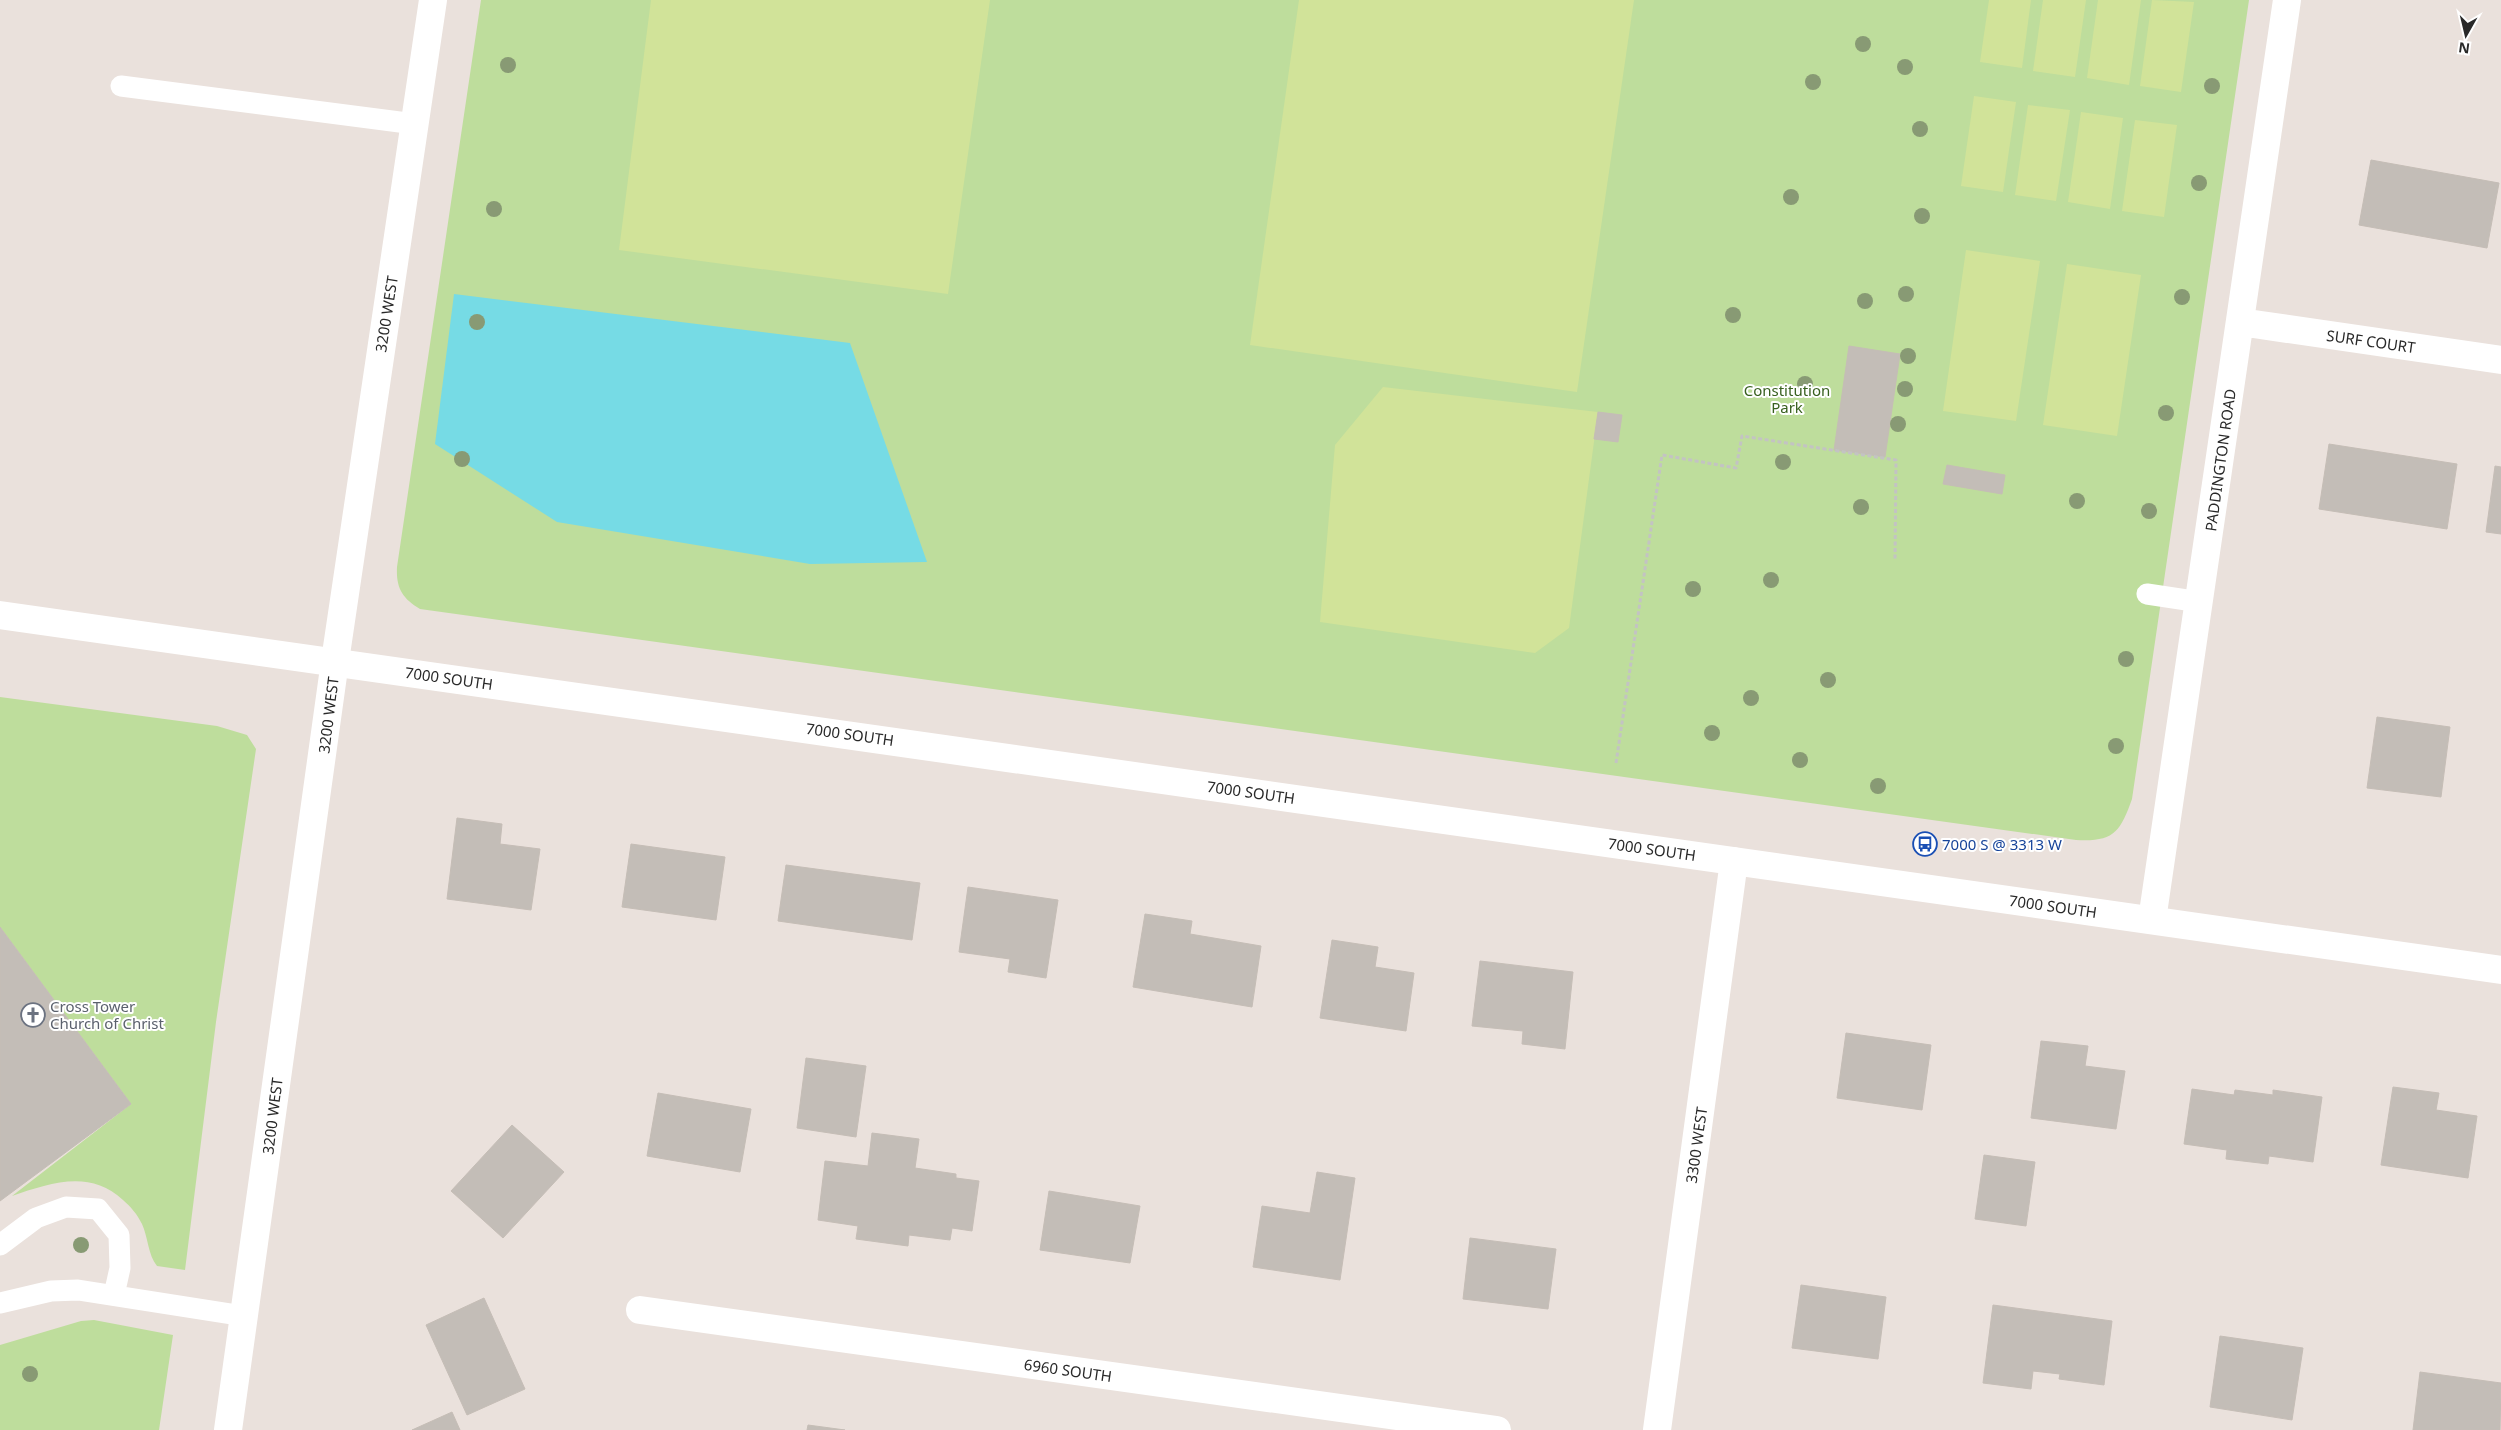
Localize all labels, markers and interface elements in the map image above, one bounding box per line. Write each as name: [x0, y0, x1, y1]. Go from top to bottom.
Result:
north arrow: [2441, 10, 2491, 60]
text: N: [2457, 38, 2471, 59]
street label: 3200 WEST: [370, 274, 402, 354]
street label: SURF COURT: [2325, 325, 2417, 357]
park label: Constitution Park: [1744, 380, 1830, 417]
street label: PADDINGTON ROAD: [2200, 387, 2240, 532]
street label: 7000 SOUTH: [404, 662, 494, 694]
street label: 3200 WEST: [313, 675, 343, 754]
street label: 7000 SOUTH: [805, 718, 895, 750]
street label: 7000 SOUTH: [1206, 776, 1296, 808]
bus stop icon: 7000 S @ 3313 W: [1912, 831, 1938, 857]
street label: 7000 SOUTH: [1607, 833, 1697, 865]
place label: 7000 S @ 3313 W: [1942, 834, 2062, 854]
street label: 7000 SOUTH: [2008, 890, 2098, 922]
place label: Cross Tower Church of Christ: [50, 996, 164, 1033]
church icon: Cross Tower Church of Christ: [20, 1002, 46, 1028]
street label: 3200 WEST: [257, 1076, 287, 1155]
street label: 3300 WEST: [1681, 1105, 1711, 1185]
street label: 6960 SOUTH: [1023, 1354, 1113, 1386]

